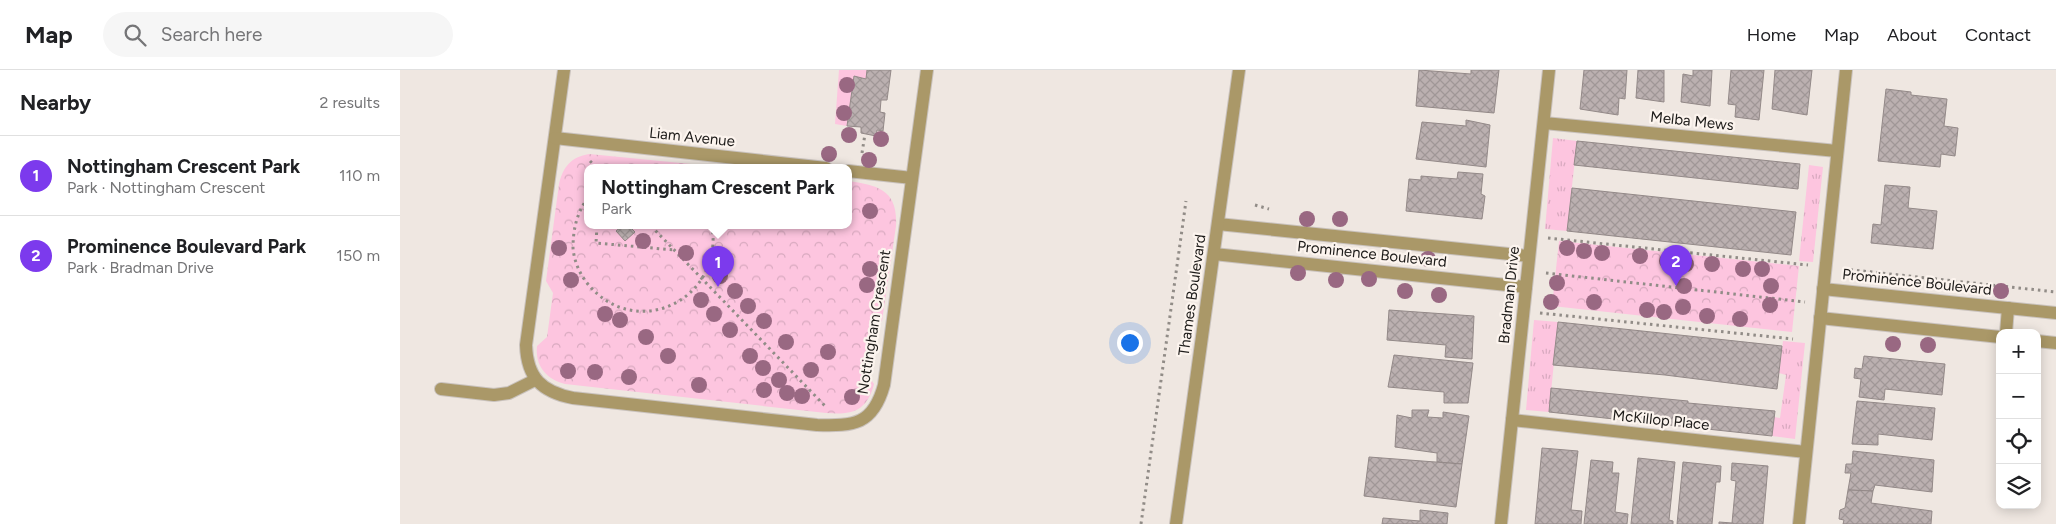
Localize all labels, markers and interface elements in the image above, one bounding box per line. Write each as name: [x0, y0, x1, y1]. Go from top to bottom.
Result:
search box: [103, 12, 453, 57]
text: Map: [25, 20, 73, 49]
icon: search: [121, 21, 149, 49]
text: Search here: [161, 23, 262, 46]
text: Home: [1747, 24, 1796, 46]
text: Map: [1824, 24, 1859, 46]
text: About: [1887, 24, 1937, 46]
text: Contact: [1965, 24, 2031, 46]
text: Nearby: [20, 90, 91, 115]
text: 2 results: [320, 93, 380, 112]
street label: Melba Mews: [1649, 108, 1735, 134]
street label: Liam Avenue: [648, 124, 736, 150]
text: Nottingham Crescent Park: [67, 155, 300, 178]
popup: [584, 164, 852, 229]
text: 1: [33, 166, 39, 185]
text: 110 m: [339, 166, 380, 185]
text: Nottingham Crescent Park: [601, 176, 835, 199]
text: Park · Nottingham Crescent: [67, 178, 265, 197]
text: Park: [601, 199, 632, 218]
street label: Thames Boulevard: [1175, 233, 1209, 357]
text: Prominence Boulevard Park: [67, 235, 306, 258]
street label: Prominence Boulevard: [1296, 237, 1448, 271]
street label: Bradman Drive: [1495, 245, 1523, 345]
pin: 2: [1660, 245, 1692, 286]
text: 2: [31, 246, 41, 265]
text: 150 m: [336, 246, 380, 265]
pin: 1: [702, 246, 734, 287]
street label: Nottingham Crescent: [854, 248, 894, 396]
text: Park · Bradman Drive: [67, 258, 214, 277]
street label: Prominence Boulevard: [1841, 265, 1993, 299]
map controls: [1996, 329, 2041, 509]
button: +: [1996, 329, 2041, 374]
your location: [1117, 330, 1143, 356]
button: −: [1996, 374, 2041, 419]
street label: McKillop Place: [1612, 406, 1710, 434]
button: locate: [1996, 419, 2041, 464]
button: layers: [1996, 464, 2041, 509]

